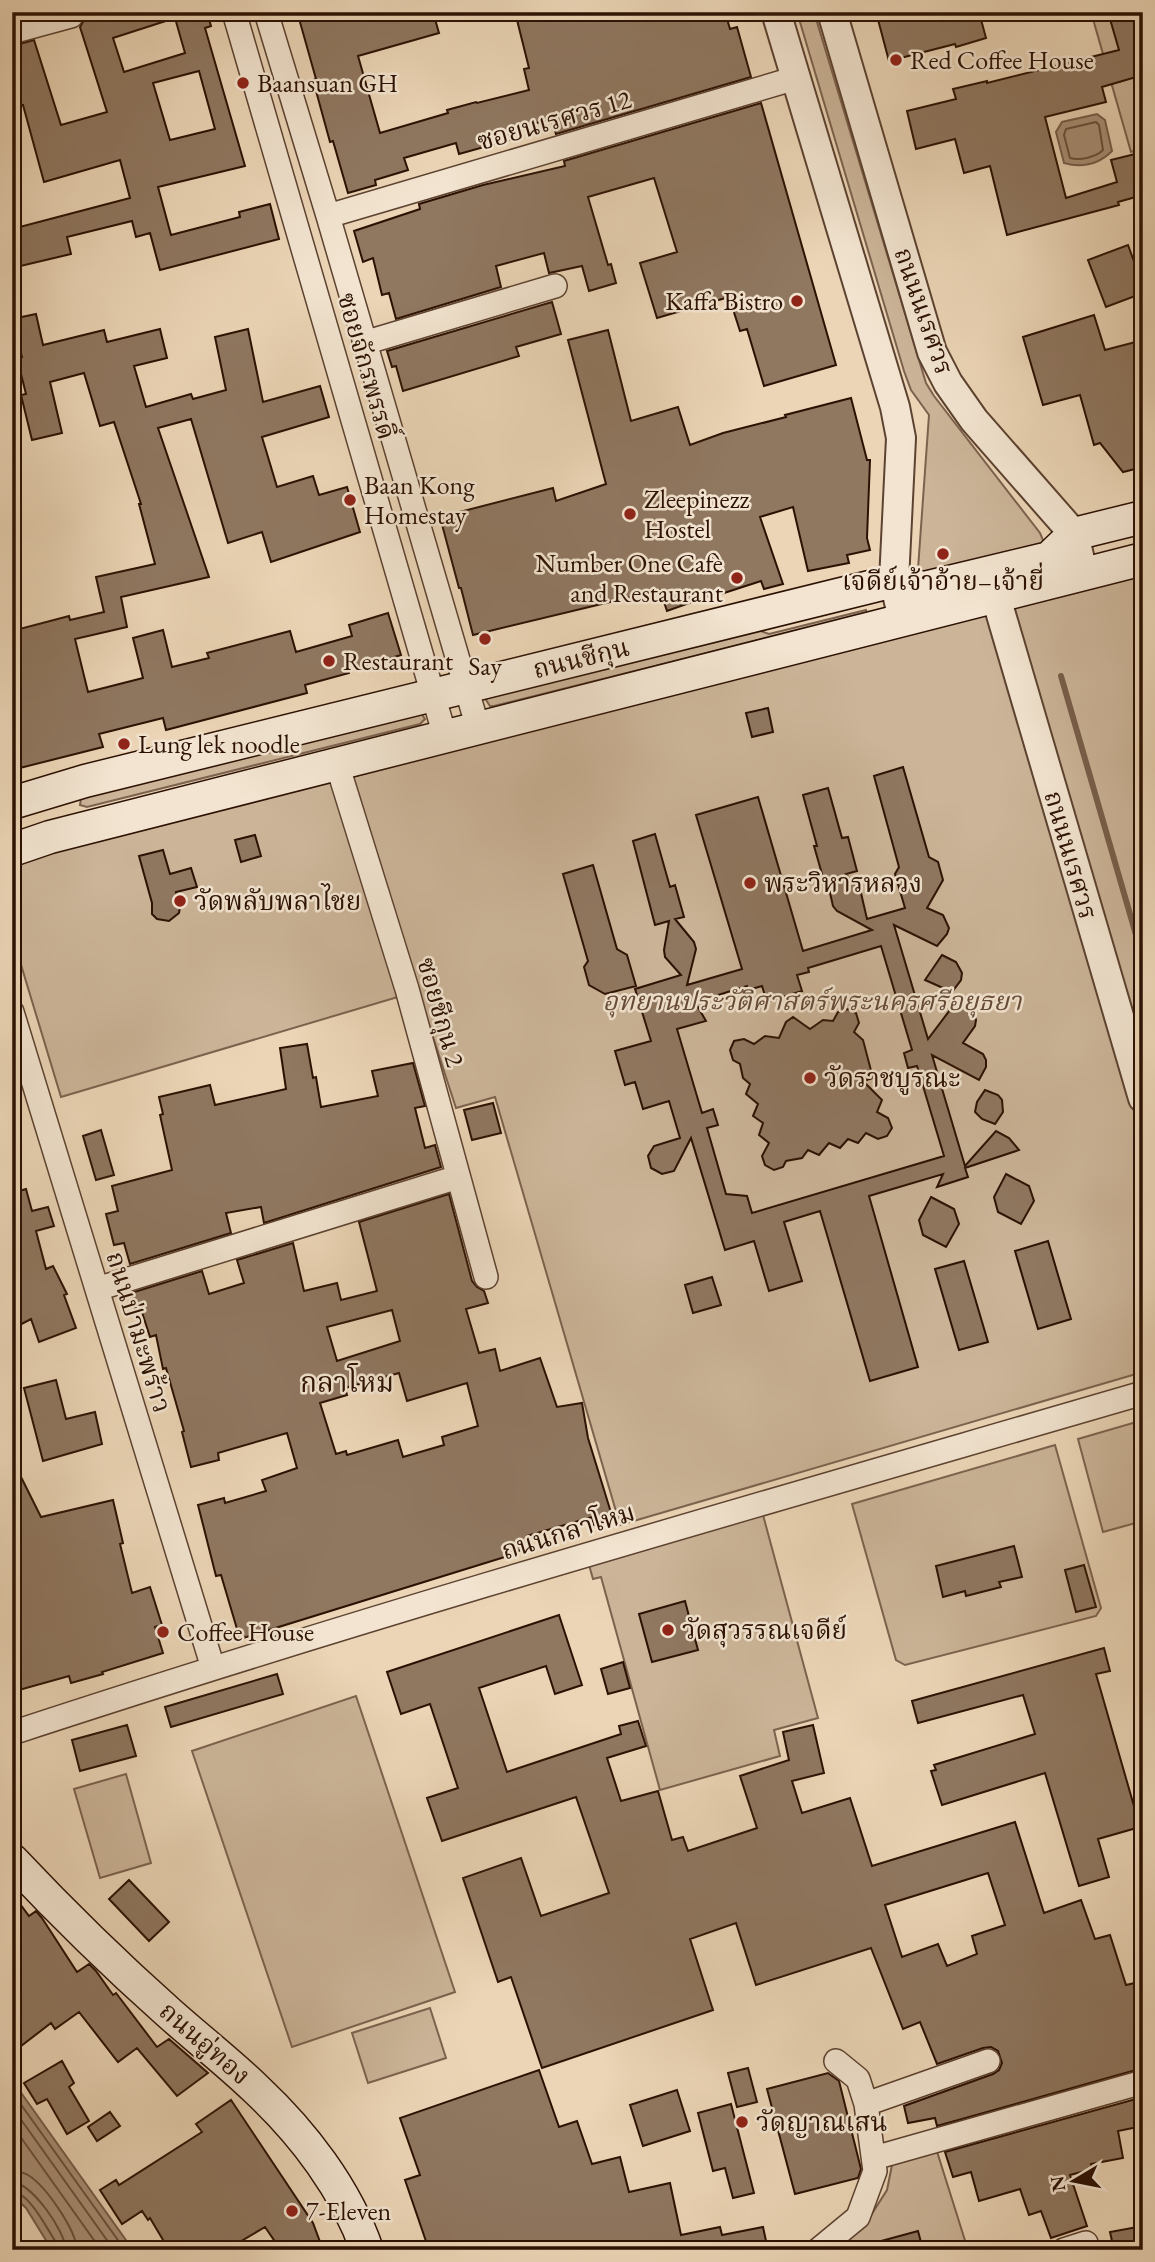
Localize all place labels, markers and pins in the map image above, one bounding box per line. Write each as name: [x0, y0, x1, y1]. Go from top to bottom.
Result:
place label: Red Coffee House: [910, 43, 1094, 77]
marker: Red Coffee House: [888, 52, 904, 68]
place label: Baansuan GH: [257, 66, 398, 100]
marker: Baansuan GH: [235, 75, 251, 91]
place label: Kaffa Bistro: [665, 284, 783, 318]
marker: Kaffa Bistro: [789, 293, 805, 309]
place label: Baan Kong Homestay: [364, 468, 475, 532]
place label: Zleepinezz Hostel: [644, 482, 749, 546]
marker: Baan Kong Homestay: [342, 492, 358, 508]
marker: Zleepinezz Hostel: [622, 506, 638, 522]
place label: Number One Cafè and Restaurant: [536, 546, 723, 610]
marker: เจดีย์เจ้าอ้าย–เจ้ายี่: [935, 546, 951, 562]
place label: เจดีย์เจ้าอ้าย–เจ้ายี่: [842, 562, 1044, 598]
marker: Number One Cafè and Restaurant: [729, 570, 745, 586]
marker: Say: [477, 631, 493, 647]
place label: Restaurant: [343, 644, 453, 678]
place label: Say: [468, 649, 502, 683]
marker: Restaurant: [321, 653, 337, 669]
place label: Lung lek noodle: [138, 727, 300, 761]
marker: Lung lek noodle: [116, 736, 132, 752]
place label: พระวิหารหลวง: [764, 866, 922, 900]
marker: พระวิหารหลวง: [742, 875, 758, 891]
place label: วัดพลับพลาไชย: [194, 883, 361, 918]
marker: วัดพลับพลาไชย: [172, 893, 188, 909]
place label: วัดราชบูรณะ: [824, 1061, 960, 1096]
marker: วัดราชบูรณะ: [802, 1070, 818, 1086]
place label: วัดสุวรรณเจดีย์: [682, 1613, 847, 1648]
place label: Coffee House: [177, 1615, 314, 1649]
marker: วัดสุวรรณเจดีย์: [660, 1622, 676, 1638]
marker: Coffee House: [155, 1624, 171, 1640]
place label: วัดญาณเสน: [756, 2105, 887, 2139]
marker: วัดญาณเสน: [734, 2114, 750, 2130]
place label: 7-Eleven: [306, 2194, 392, 2228]
marker: 7-Eleven: [284, 2203, 300, 2219]

